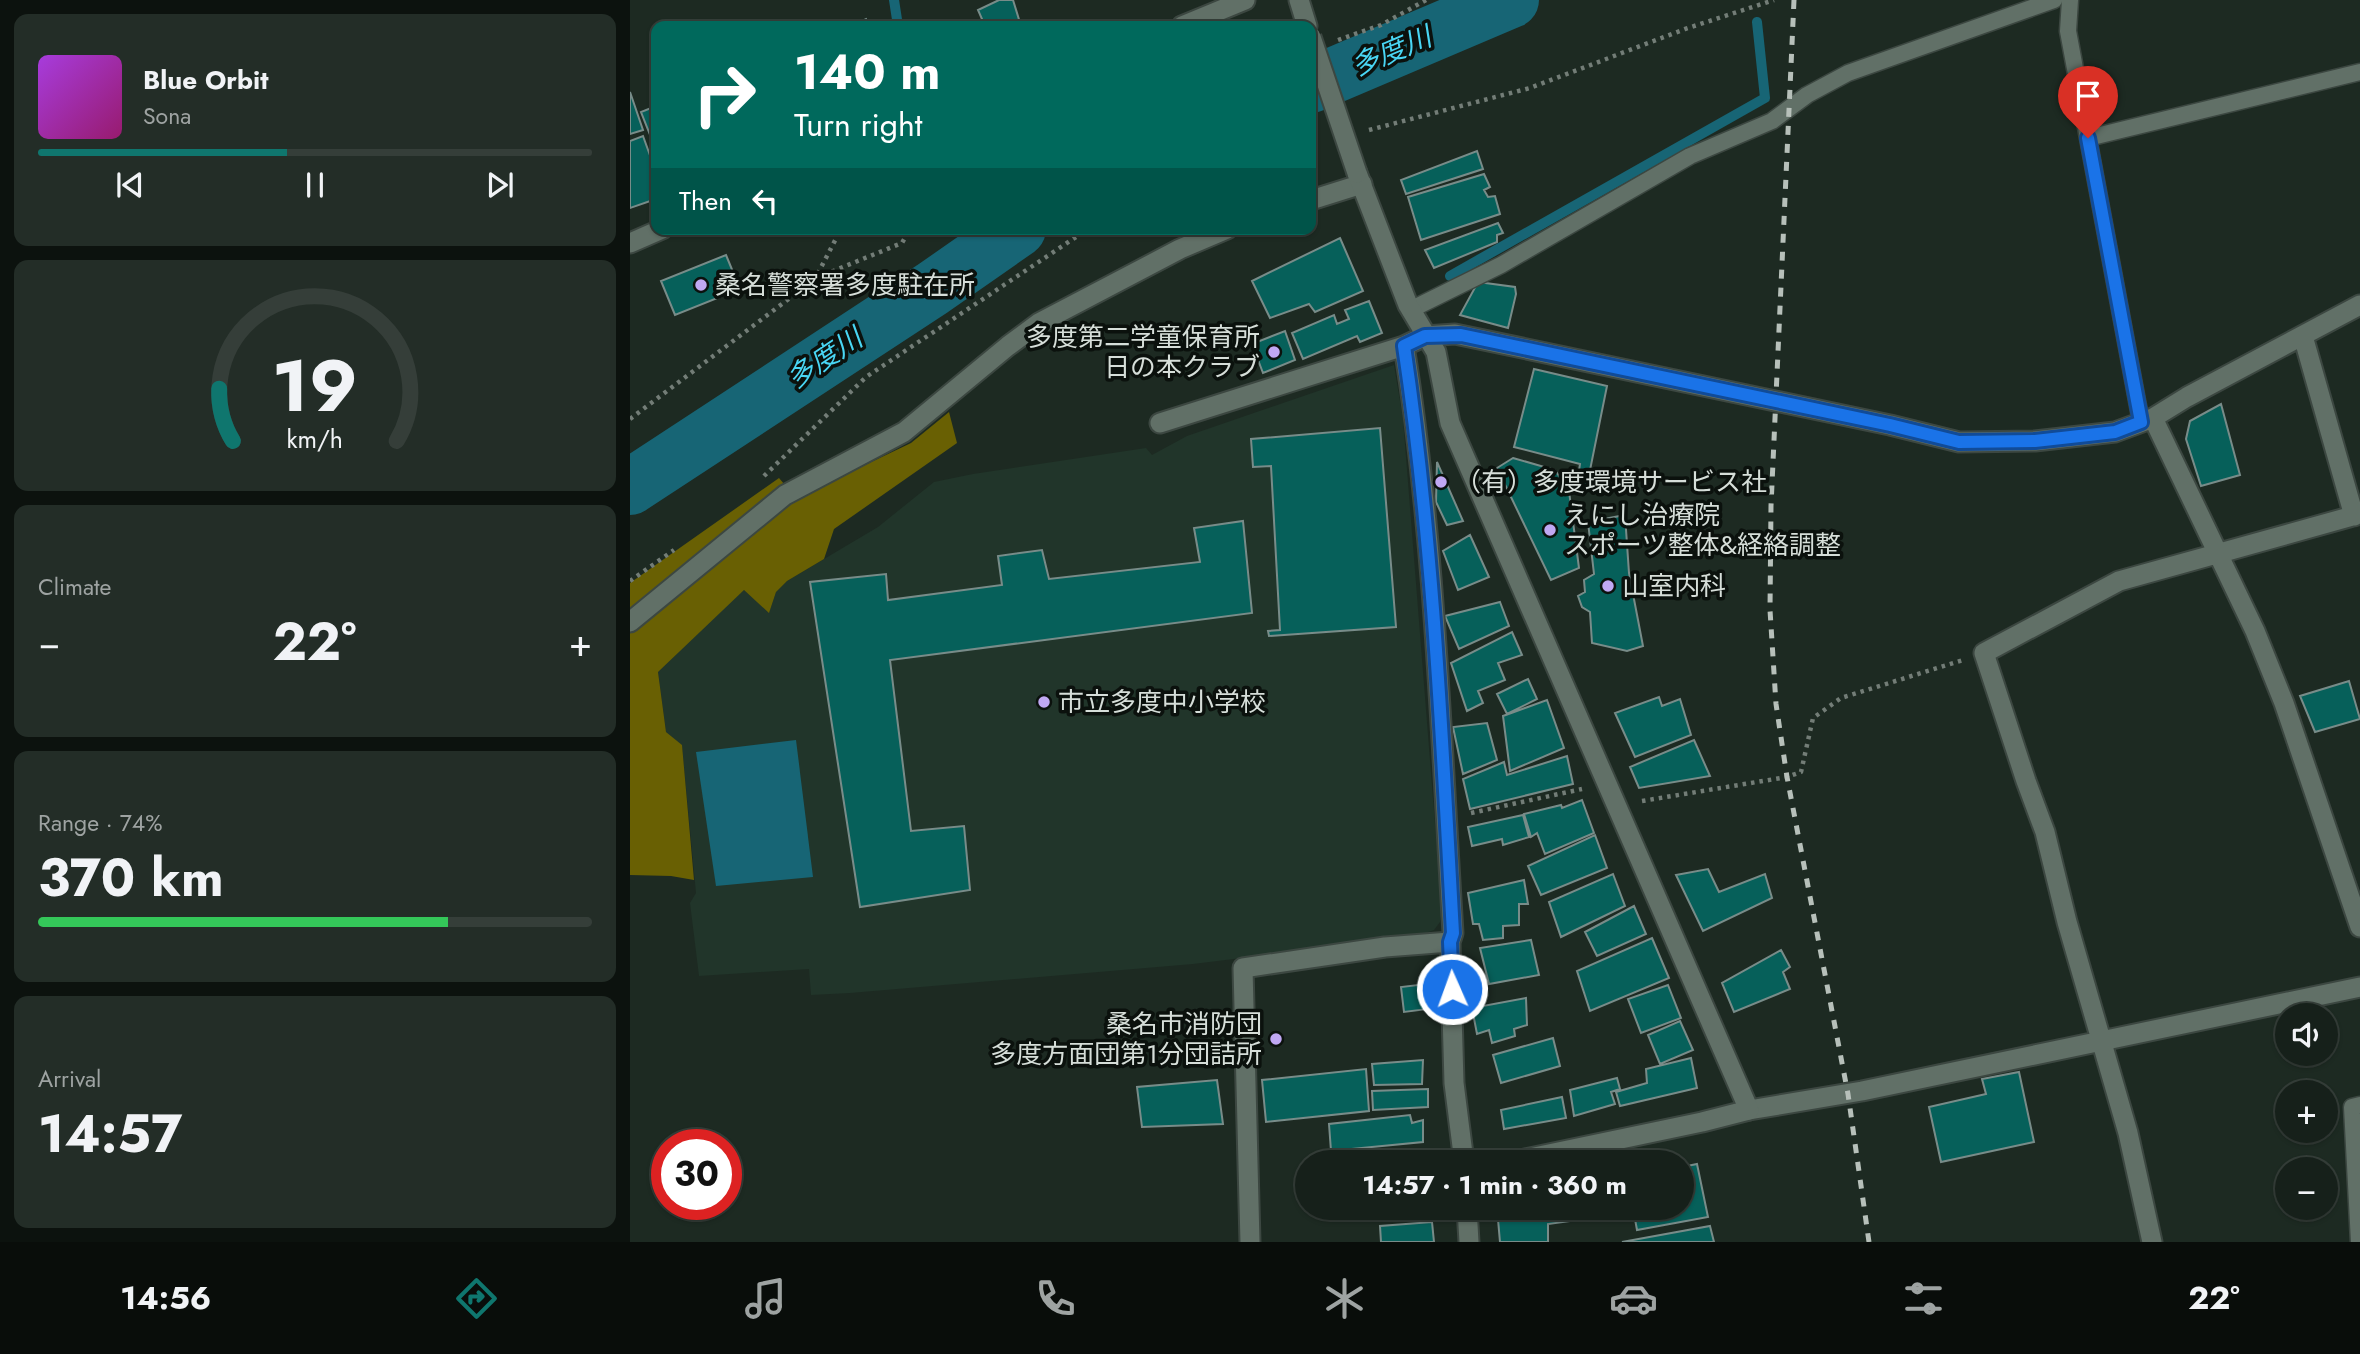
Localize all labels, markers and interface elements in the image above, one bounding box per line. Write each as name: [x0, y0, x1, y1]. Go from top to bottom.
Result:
water label: 多度川: [1345, 15, 1441, 87]
text: 140 m: [794, 37, 940, 107]
icon: right: [679, 49, 770, 140]
text: Blue Orbit: [143, 61, 268, 99]
pin: [2058, 66, 2118, 138]
icon: arrive: [2069, 77, 2107, 115]
text: Sona: [143, 99, 191, 133]
text: Turn right: [794, 102, 923, 148]
icon: previous: [111, 166, 149, 204]
icon: pause: [296, 166, 334, 204]
icon: next: [481, 166, 519, 204]
text: Then: [679, 182, 732, 220]
icon: left: [746, 182, 784, 220]
place label: 桑名警察署多度駐在所: [715, 266, 975, 304]
marker: 桑名警察署多度駐在所: [693, 277, 709, 293]
water label: 多度川: [778, 316, 873, 399]
place label: 多度第二学童保育所 日の本クラブ: [1026, 318, 1260, 386]
text: 19: [272, 334, 358, 439]
marker: 多度第二学童保育所 日の本クラブ: [1266, 344, 1282, 360]
text: km/h: [287, 421, 343, 457]
place label: （有）多度環境サービス社: [1455, 463, 1767, 501]
marker: （有）多度環境サービス社: [1433, 474, 1449, 490]
place label: えにし治療院 スポーツ整体&経絡調整: [1564, 496, 1841, 564]
marker: えにし治療院 スポーツ整体&経絡調整: [1542, 522, 1558, 538]
place label: 山室内科: [1622, 567, 1726, 605]
text: Climate: [38, 570, 111, 604]
marker: 山室内科: [1600, 578, 1616, 594]
text: 22°: [273, 604, 356, 680]
text: −: [38, 615, 60, 670]
text: +: [569, 615, 592, 670]
place label: 市立多度中小学校: [1058, 683, 1266, 721]
marker: 市立多度中小学校: [1036, 694, 1052, 710]
text: Range · 74%: [38, 806, 162, 840]
text: 370 km: [38, 840, 224, 916]
position arrow: [1415, 952, 1489, 1026]
map controls: [2275, 1003, 2338, 1220]
button: sound: [2275, 1003, 2338, 1066]
place label: 桑名市消防団 多度方面団第1分団詰所: [990, 1005, 1262, 1073]
marker: 桑名市消防団 多度方面団第1分団詰所: [1268, 1031, 1284, 1047]
text: Arrival: [38, 1062, 101, 1096]
button: +: [2275, 1080, 2338, 1143]
text: 14:57: [38, 1096, 182, 1172]
speed limit sign: 30: [651, 1129, 742, 1220]
button: −: [2275, 1157, 2338, 1220]
text: 14:57 · 1 min · 360 m: [1362, 1166, 1627, 1204]
icon: directions: [452, 1274, 501, 1323]
icon: music: [741, 1274, 790, 1323]
icon: phone: [1031, 1274, 1080, 1323]
icon: climate: [1320, 1274, 1369, 1323]
icon: car: [1609, 1274, 1658, 1323]
icon: filters: [1899, 1274, 1948, 1323]
text: 14:56: [120, 1275, 211, 1321]
text: 22°: [2188, 1275, 2240, 1321]

